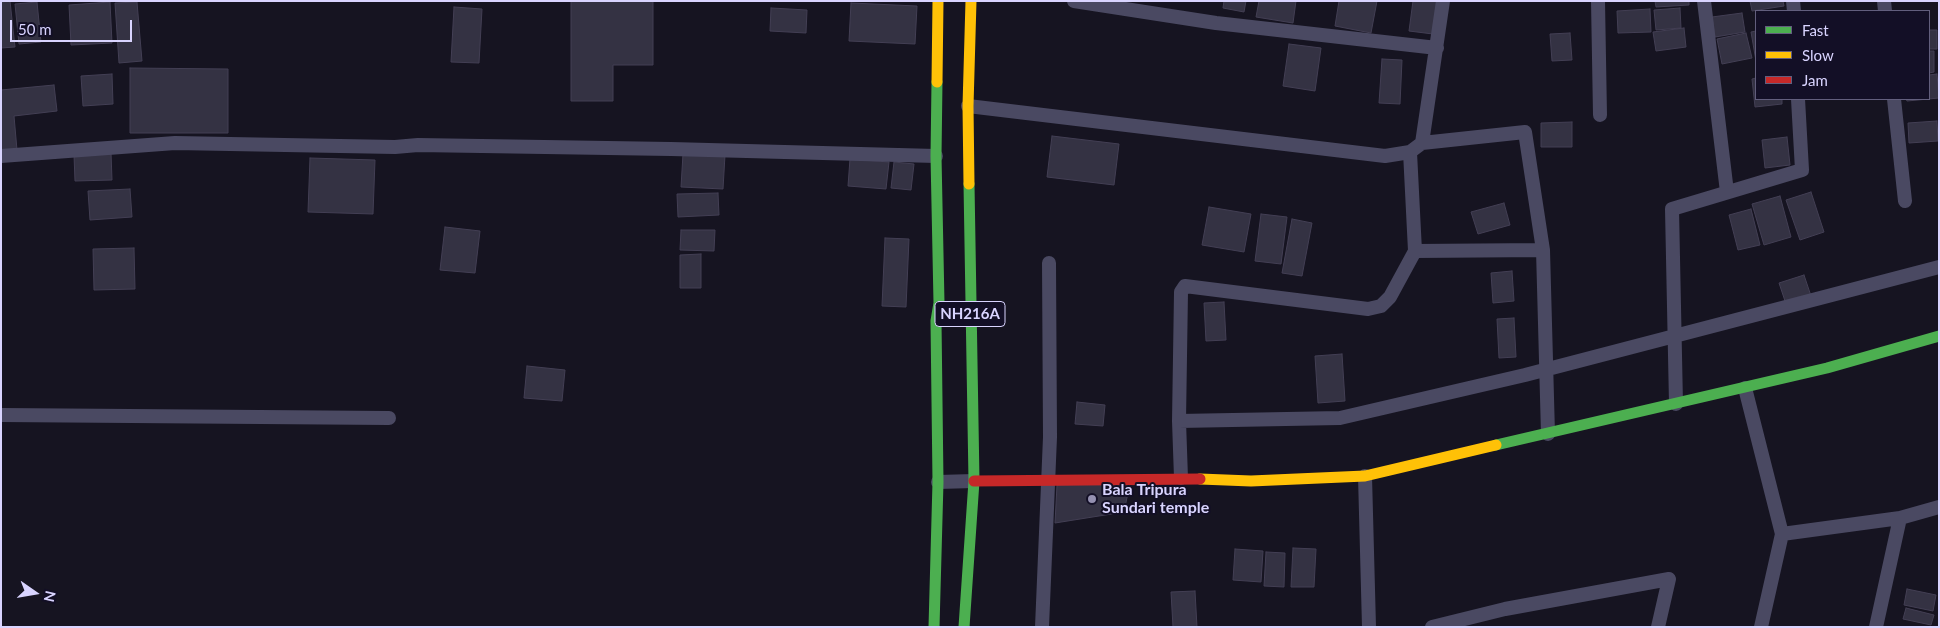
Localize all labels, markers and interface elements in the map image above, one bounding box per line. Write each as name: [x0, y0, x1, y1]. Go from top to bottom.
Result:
scale bar: [12, 10, 135, 42]
legend: [1755, 10, 1930, 100]
text: 50 m: [18, 20, 52, 38]
text: Fast: [1802, 21, 1829, 39]
text: Slow: [1802, 46, 1834, 64]
text: Jam: [1802, 71, 1828, 89]
road number: NH216A: [935, 302, 1005, 326]
place label: Bala Tripura Sundari temple: [1102, 480, 1209, 518]
marker: Bala Tripura Sundari temple: [1086, 493, 1098, 505]
north arrow: [10, 568, 60, 618]
text: N: [41, 589, 60, 604]

